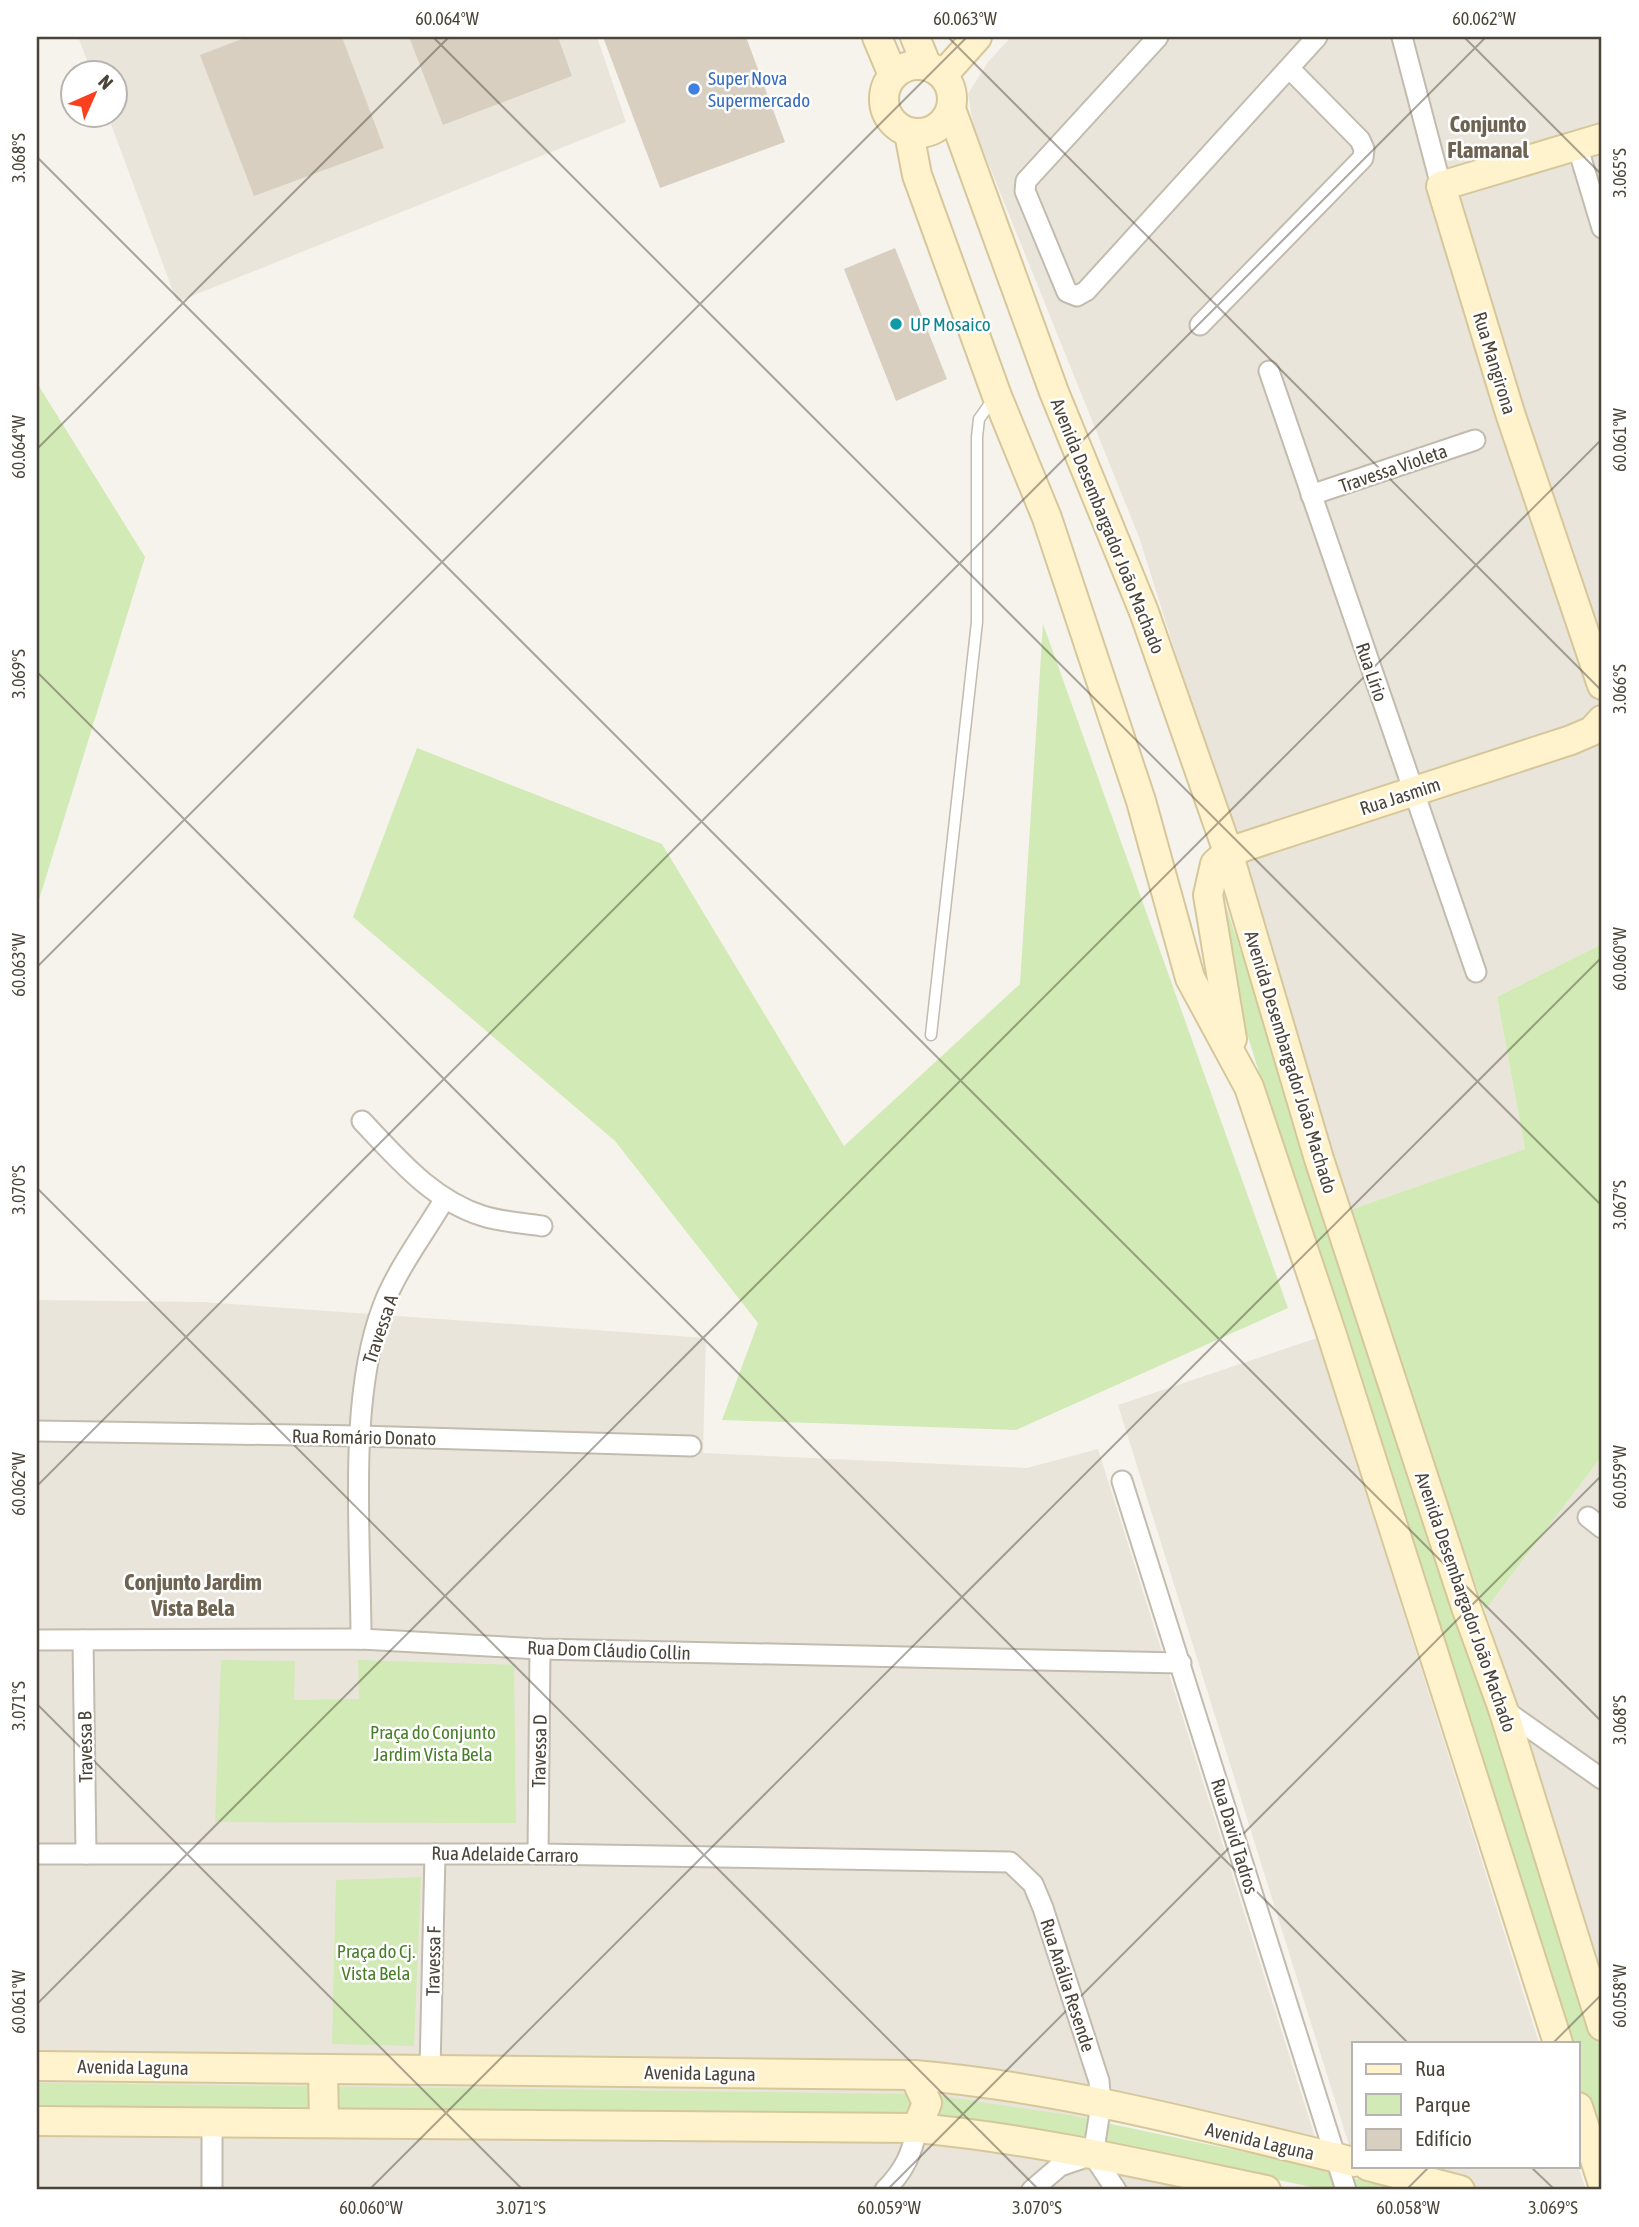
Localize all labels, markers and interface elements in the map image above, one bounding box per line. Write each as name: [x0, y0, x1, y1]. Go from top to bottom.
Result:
text: 60.064°W: [415, 8, 479, 29]
text: 60.063°W: [933, 8, 997, 29]
text: 60.062°W: [1452, 8, 1516, 29]
north arrow: [60, 60, 130, 130]
place label: Super Nova Supermercado: [708, 67, 810, 111]
text: N: [94, 70, 118, 94]
marker: Super Nova Supermercado: [686, 81, 702, 97]
district label: Conjunto Flamanal: [1447, 111, 1530, 163]
text: 3.068°S: [8, 133, 29, 183]
text: 3.065°S: [1609, 148, 1630, 198]
street label: Rua Mangirona: [1469, 309, 1521, 417]
place label: UP Mosaico: [910, 313, 991, 335]
marker: UP Mosaico: [888, 316, 904, 332]
street label: Avenida Desembargador João Machado: [1047, 395, 1169, 657]
text: 60.061°W: [1609, 408, 1630, 472]
text: 60.064°W: [8, 415, 29, 479]
street label: Travessa Violeta: [1336, 439, 1450, 497]
street label: Rua Lírio: [1352, 640, 1392, 704]
text: 3.069°S: [8, 649, 29, 699]
text: 3.066°S: [1609, 664, 1630, 714]
street label: Rua Jasmim: [1357, 773, 1443, 819]
text: 60.060°W: [1609, 927, 1630, 991]
street label: Avenida Desembargador João Machado: [1240, 928, 1342, 1196]
text: 60.063°W: [8, 933, 29, 997]
text: 3.070°S: [8, 1165, 29, 1215]
text: 3.067°S: [1609, 1180, 1630, 1230]
street label: Travessa A: [358, 1291, 402, 1366]
street label: Rua Romário Donato: [292, 1425, 436, 1449]
text: 60.059°W: [1609, 1445, 1630, 1509]
text: 60.062°W: [8, 1452, 29, 1516]
street label: Avenida Desembargador João Machado: [1411, 1469, 1521, 1735]
district label: Conjunto Jardim Vista Bela: [124, 1569, 262, 1621]
street label: Rua Dom Cláudio Collin: [527, 1636, 691, 1664]
text: 3.071°S: [8, 1681, 29, 1731]
text: 3.068°S: [1609, 1695, 1630, 1745]
street label: Travessa B: [73, 1711, 97, 1783]
street label: Travessa D: [527, 1714, 551, 1788]
park label: Praça do Conjunto Jardim Vista Bela: [370, 1721, 496, 1765]
street label: Rua David Tadros: [1207, 1776, 1263, 1897]
street label: Rua Adelaide Carraro: [431, 1842, 579, 1866]
street label: Rua Anália Resende: [1036, 1916, 1100, 2054]
street label: Travessa F: [421, 1925, 445, 1996]
park label: Praça do Cj. Vista Bela: [337, 1940, 415, 1984]
text: 60.058°W: [1609, 1964, 1630, 2028]
text: 60.061°W: [8, 1970, 29, 2034]
legend: [1352, 2042, 1580, 2168]
street label: Avenida Laguna: [77, 2055, 189, 2079]
text: Rua: [1415, 2056, 1445, 2080]
street label: Avenida Laguna: [644, 2061, 756, 2085]
text: Parque: [1415, 2092, 1470, 2116]
street label: Avenida Laguna: [1203, 2118, 1317, 2164]
text: Edifício: [1415, 2126, 1472, 2150]
text: 60.060°W: [339, 2197, 403, 2218]
text: 3.071°S: [496, 2197, 546, 2218]
text: 60.059°W: [857, 2197, 921, 2218]
text: 3.070°S: [1012, 2197, 1062, 2218]
text: 60.058°W: [1376, 2197, 1440, 2218]
text: 3.069°S: [1528, 2197, 1578, 2218]

